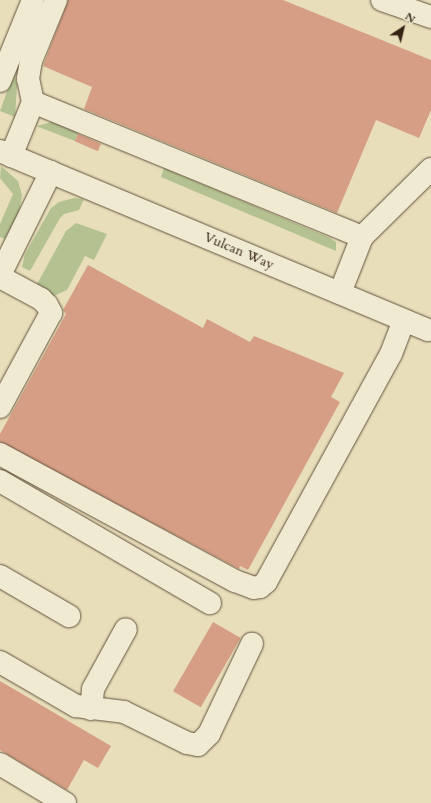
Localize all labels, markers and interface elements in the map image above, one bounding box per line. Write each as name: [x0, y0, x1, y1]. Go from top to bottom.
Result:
north arrow: [383, 8, 423, 48]
text: N: [402, 9, 418, 27]
street label: Vulcan Way: [201, 229, 277, 273]

